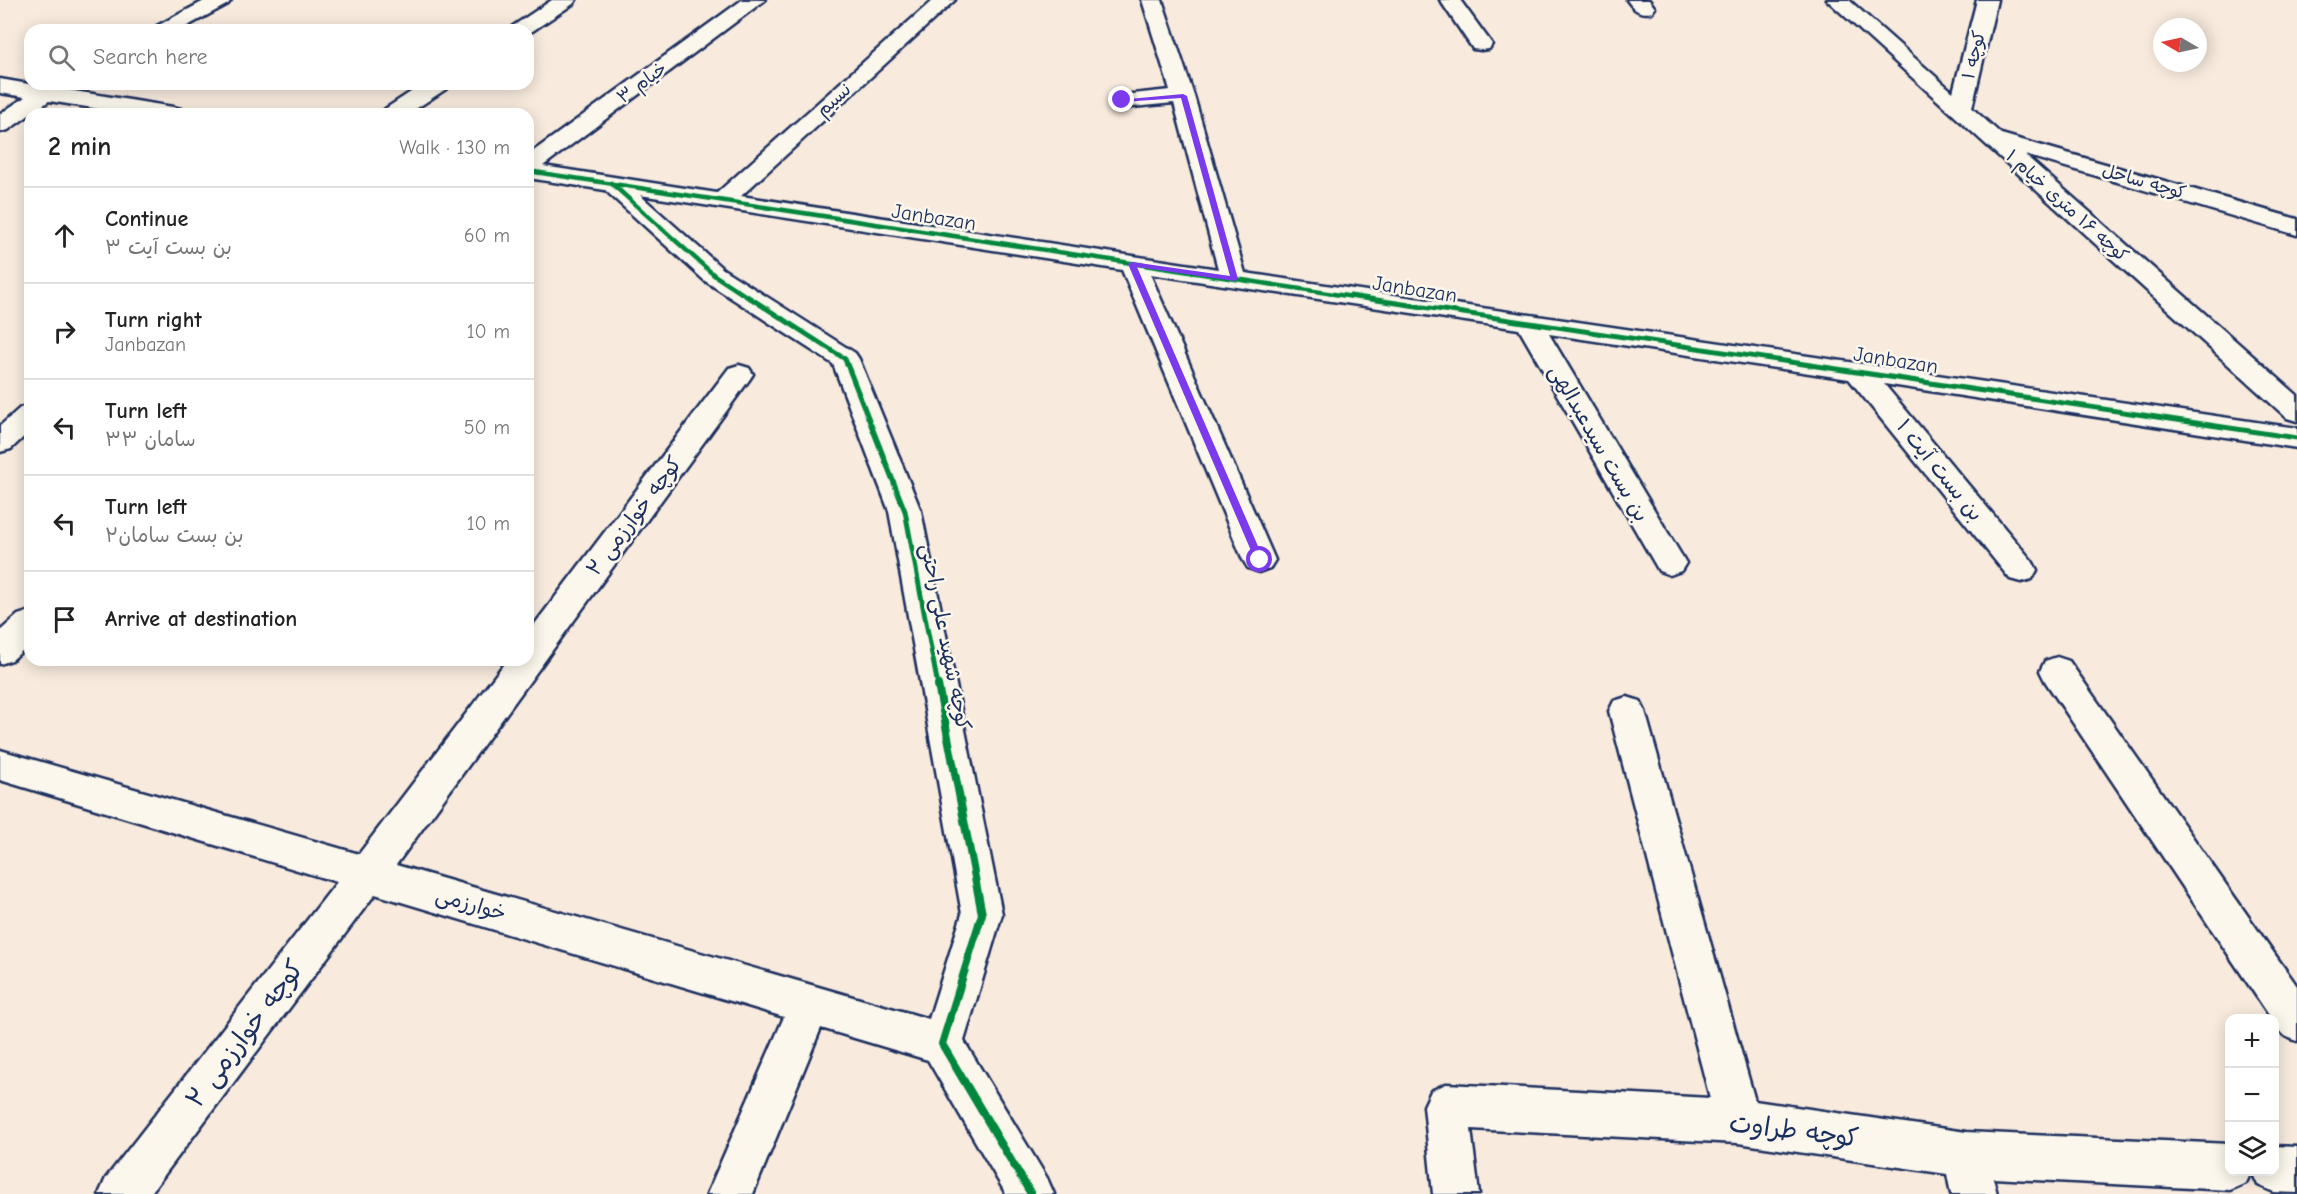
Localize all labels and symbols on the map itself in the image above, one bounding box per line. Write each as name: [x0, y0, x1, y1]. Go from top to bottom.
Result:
north arrow: [2153, 18, 2207, 72]
street label: کوچه ۱: [1958, 28, 1991, 82]
street label: ۳ خیام: [613, 58, 673, 111]
street label: نسیم: [812, 79, 858, 123]
route end: [1108, 86, 1134, 112]
street label: ۱ کوچه ۱۶ متری خیام: [1999, 146, 2133, 269]
street label: کوچه ساحل: [2099, 160, 2189, 205]
street label: Janbazan: [890, 198, 978, 236]
street label: Janbazan: [1371, 270, 1459, 308]
street label: Janbazan: [1852, 341, 1940, 379]
street label: بن بست سیدعبدالهی: [1543, 360, 1654, 527]
street label: ۱ بن بست آیت: [1891, 414, 1988, 526]
street label: کوچه خوارزمی ۲: [581, 452, 688, 581]
street label: کوچه شهید علی راحتی: [914, 542, 976, 733]
route start: [1246, 546, 1272, 572]
street label: خوارزمی: [433, 883, 509, 927]
street label: ۲ کوچه خوارزمی: [180, 954, 311, 1114]
street label: کوچه طراوت: [1728, 1108, 1860, 1154]

